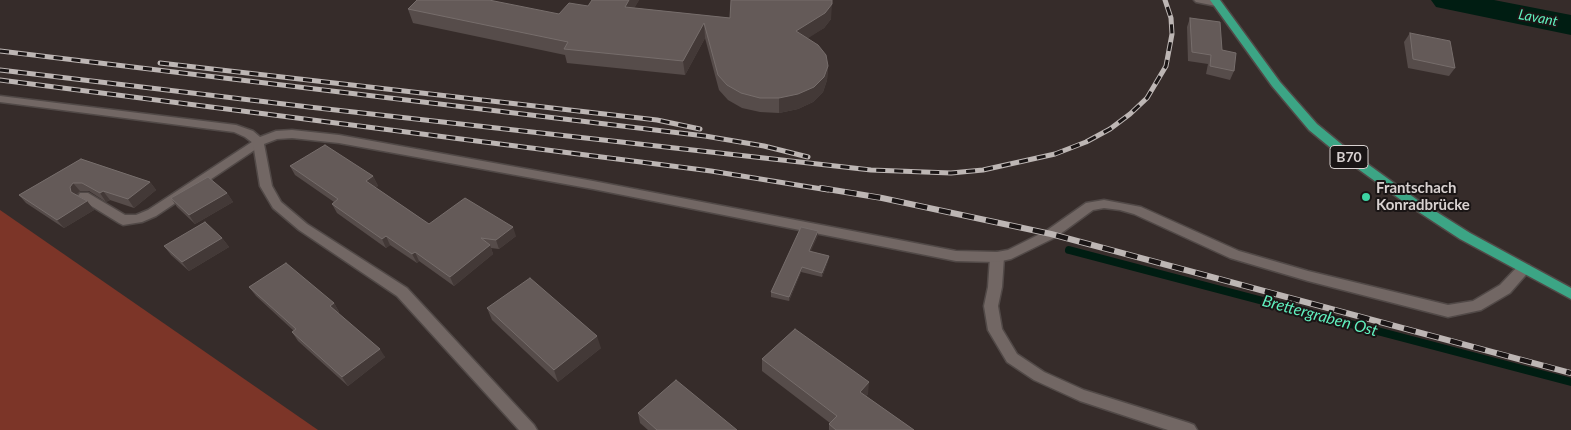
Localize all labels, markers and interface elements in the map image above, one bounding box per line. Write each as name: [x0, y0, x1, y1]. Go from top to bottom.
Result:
water label: Lavant: [1517, 6, 1559, 30]
road number: B70: [1330, 146, 1368, 168]
place label: Frantschach Konradbrücke: [1376, 179, 1470, 214]
marker: Frantschach Konradbrücke: [1360, 191, 1372, 203]
water label: Brettergraben Ost: [1260, 291, 1380, 341]

